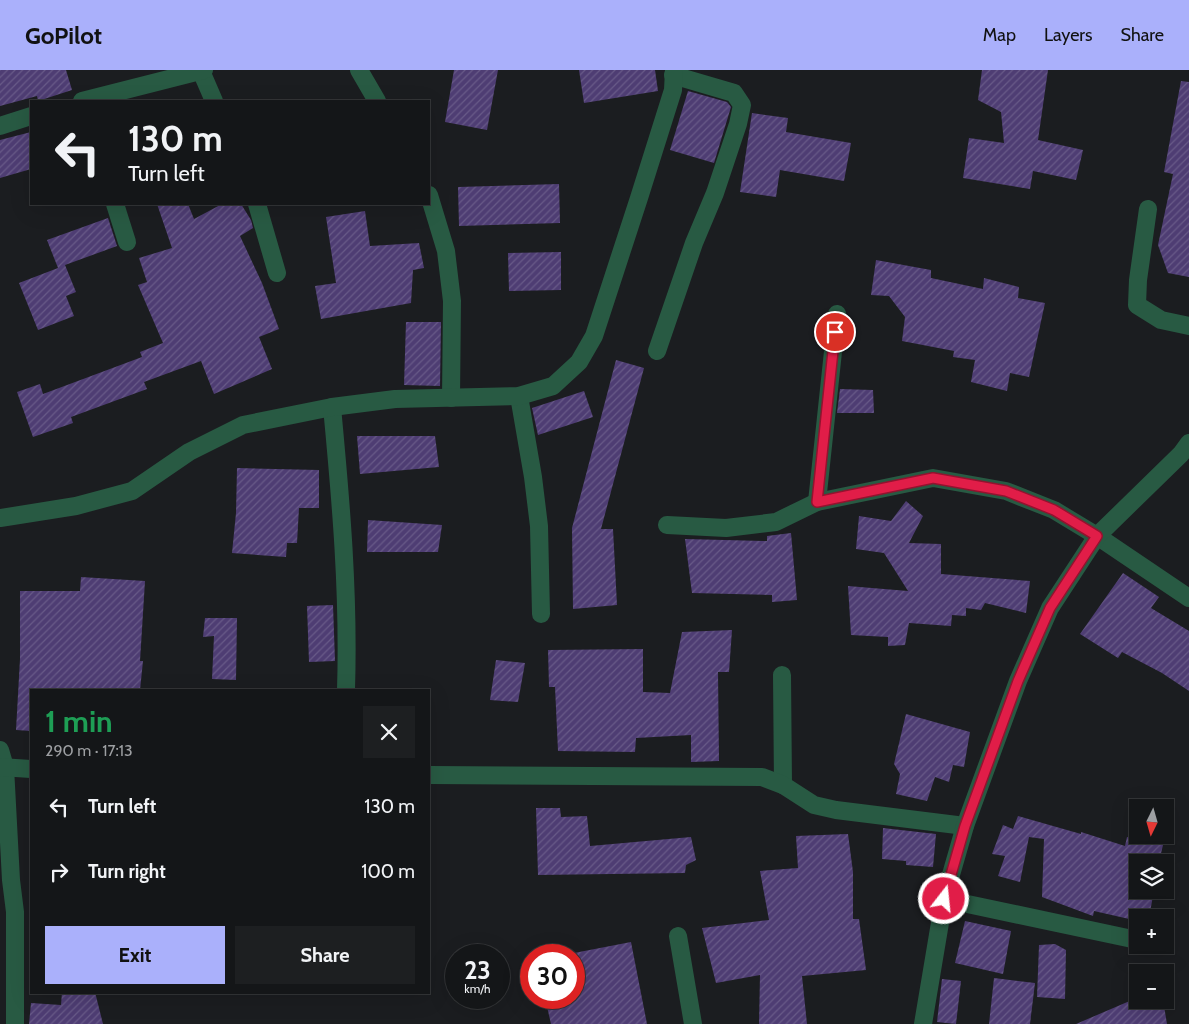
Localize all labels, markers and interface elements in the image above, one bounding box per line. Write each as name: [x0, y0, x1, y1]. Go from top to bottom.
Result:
text: GoPilot: [25, 21, 102, 50]
text: Map: [983, 24, 1016, 46]
text: Layers: [1044, 24, 1093, 46]
text: Share: [1121, 24, 1164, 46]
text: 130 m: [128, 117, 223, 160]
icon: left: [45, 120, 110, 185]
text: Turn left: [128, 160, 205, 187]
pin: [814, 311, 856, 353]
icon: arrive: [821, 318, 849, 346]
text: 1 min: [45, 703, 113, 740]
button: close: [363, 706, 415, 758]
text: 290 m · 17:13: [45, 741, 133, 760]
icon: left: [45, 793, 73, 821]
text: Turn left: [88, 795, 156, 818]
text: 130 m: [364, 795, 415, 818]
north arrow: [1129, 799, 1174, 844]
map controls: [1129, 799, 1174, 1009]
button: layers: [1129, 854, 1174, 899]
icon: right: [45, 858, 73, 886]
text: Turn right: [88, 860, 166, 883]
text: 100 m: [361, 860, 415, 883]
position arrow: [917, 872, 969, 924]
button: +: [1129, 909, 1174, 954]
button: Exit: [45, 926, 225, 984]
button: Share: [235, 926, 415, 984]
speed limit sign: 30: [520, 944, 585, 1009]
text: 23: [464, 955, 491, 985]
button: −: [1129, 964, 1174, 1009]
text: km/h: [464, 981, 491, 996]

